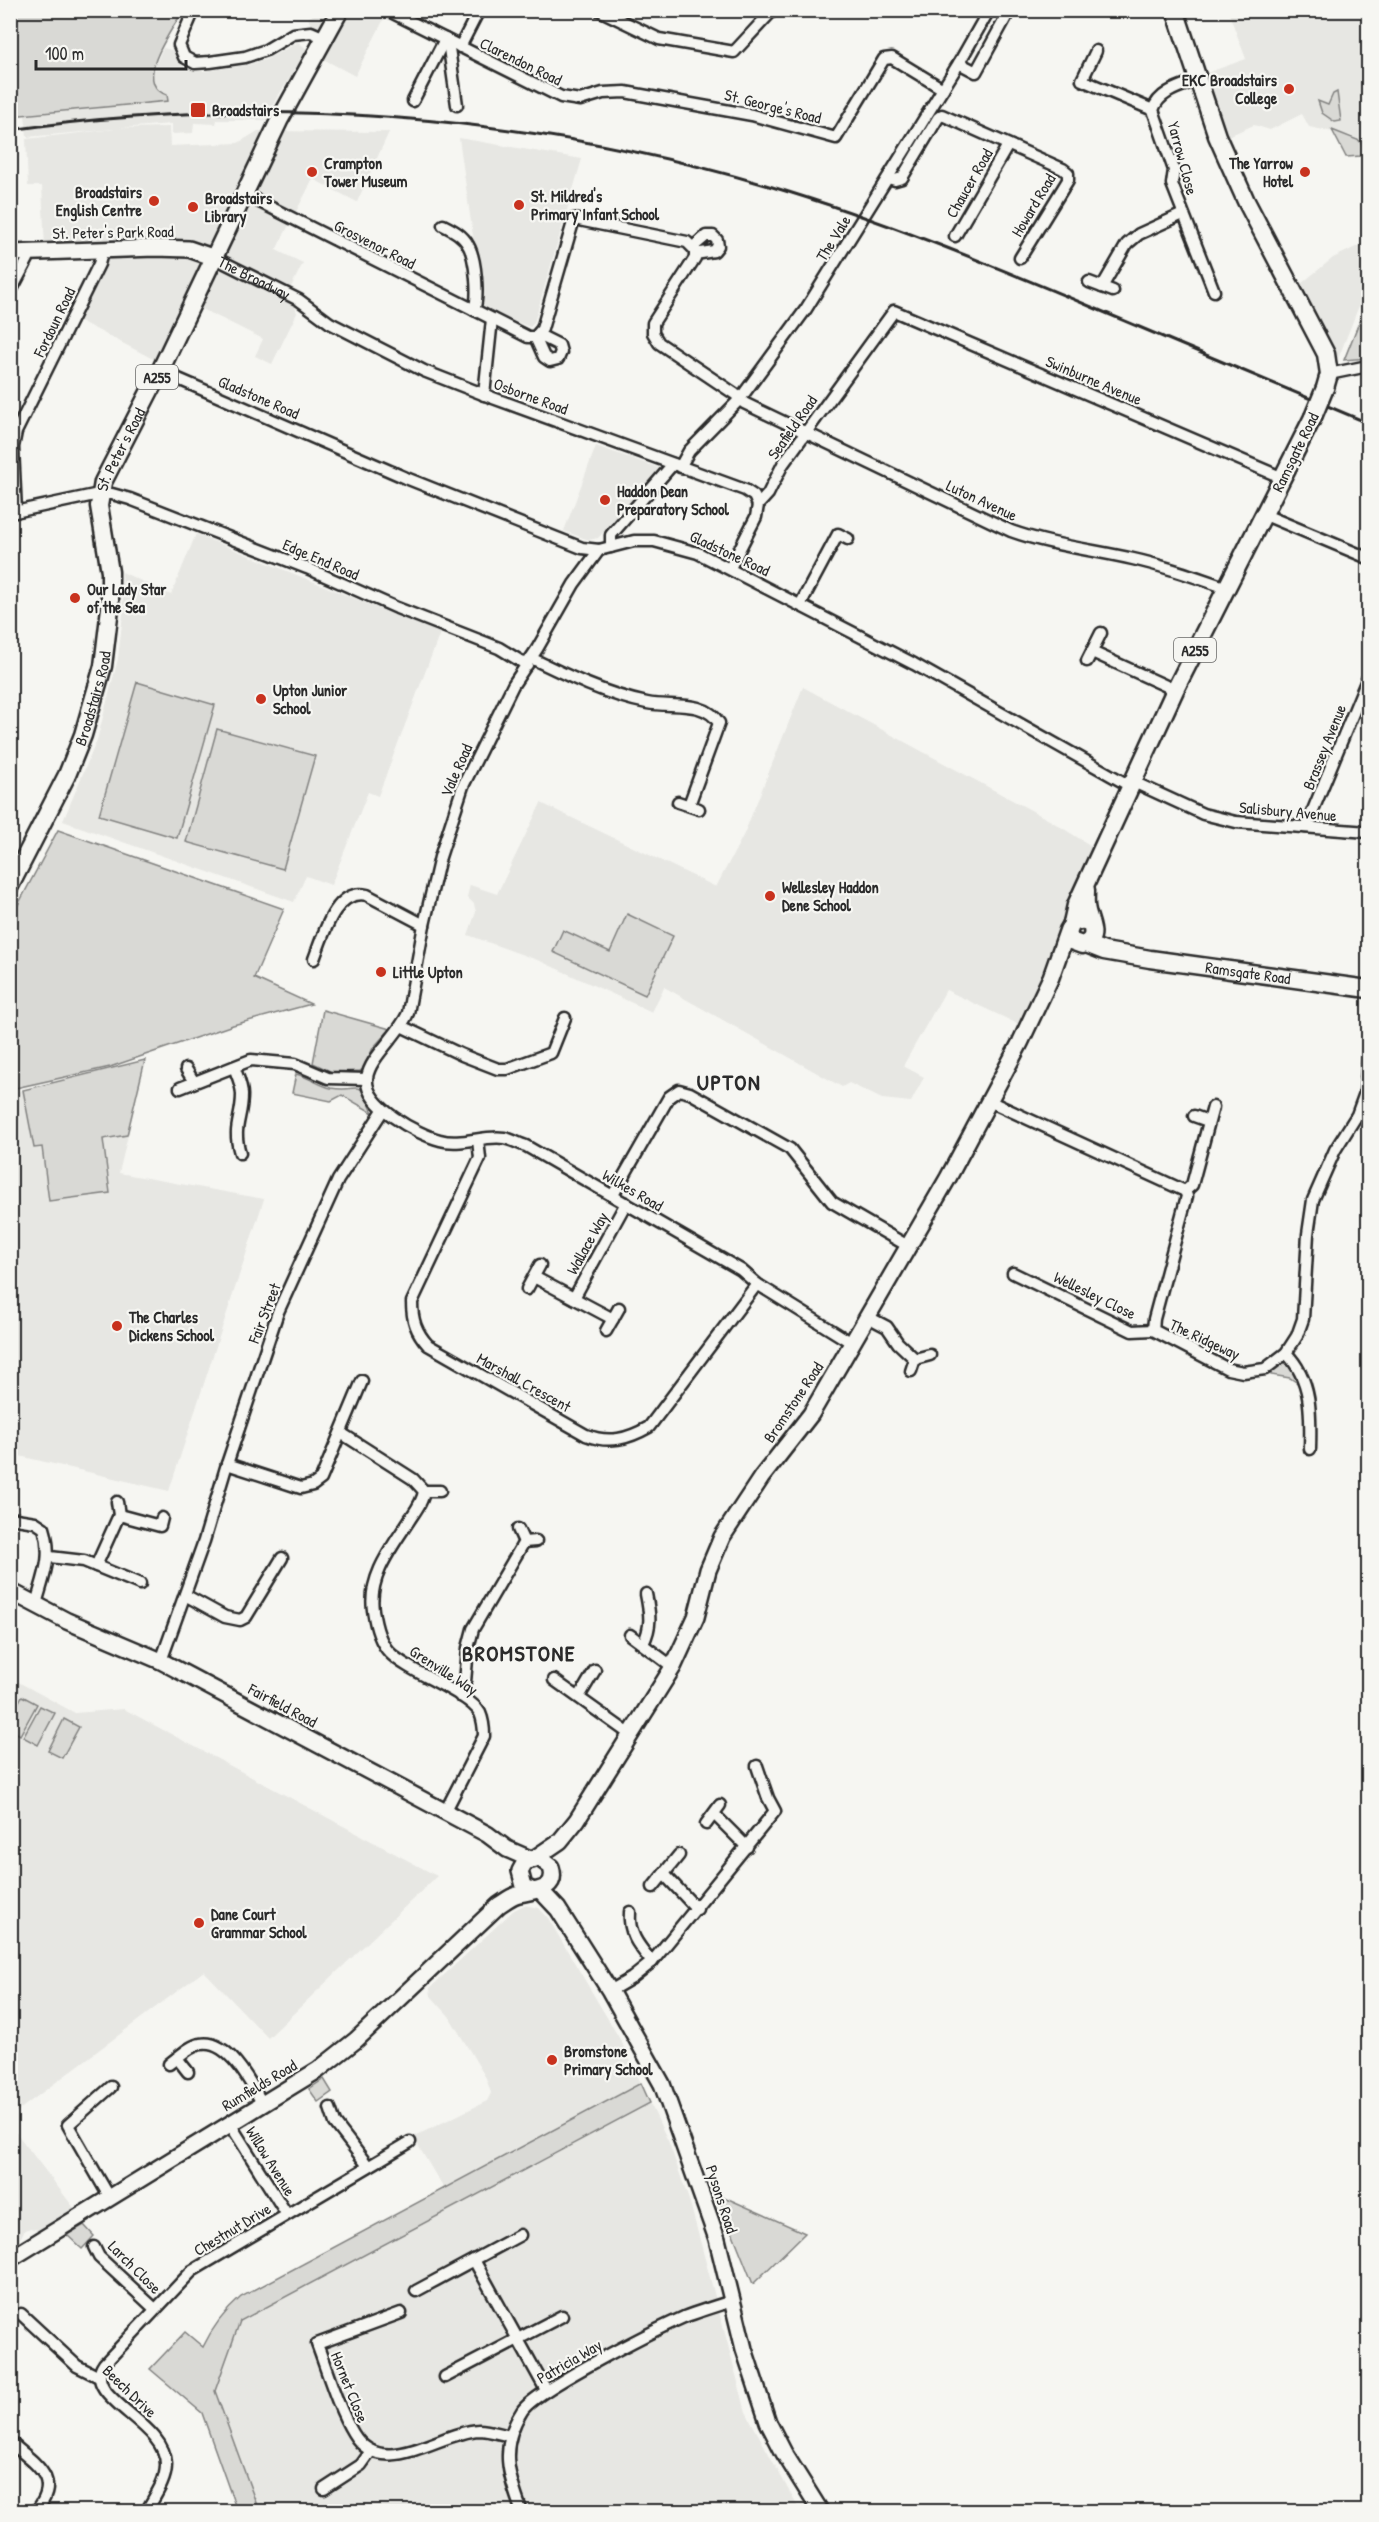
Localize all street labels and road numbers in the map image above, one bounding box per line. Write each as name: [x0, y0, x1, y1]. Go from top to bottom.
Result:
street label: Clarendon Road: [476, 32, 566, 90]
street label: St. George's Road: [722, 83, 824, 129]
street label: Yarrow Close: [1163, 119, 1204, 198]
street label: Chaucer Road: [940, 144, 998, 222]
street label: Howard Road: [1006, 169, 1060, 241]
street label: The Vale: [810, 210, 856, 265]
street label: Grosvenor Road: [330, 214, 420, 274]
street label: St. Peter's Park Road: [52, 220, 174, 244]
street label: The Broadway: [215, 250, 294, 305]
street label: Fordoun Road: [27, 284, 80, 361]
street label: Swinburne Avenue: [1042, 350, 1146, 410]
road number: A255: [136, 365, 178, 389]
street label: Gladstone Road: [215, 370, 303, 424]
street label: Osborne Road: [491, 372, 571, 420]
street label: Seafield Road: [762, 391, 822, 463]
street label: St. Peter's Road: [91, 404, 150, 492]
street label: Ramsgate Road: [1266, 409, 1324, 495]
street label: Luton Avenue: [943, 474, 1022, 526]
street label: Gladstone Road: [686, 525, 774, 581]
street label: Edge End Road: [279, 533, 363, 585]
road number: A255: [1174, 638, 1216, 662]
street label: Broadstairs Road: [69, 650, 116, 749]
street label: Brassey Avenue: [1297, 700, 1351, 793]
street label: Vale Road: [435, 740, 477, 800]
street label: Salisbury Avenue: [1238, 796, 1338, 826]
street label: Ramsgate Road: [1204, 956, 1292, 989]
street label: Wilkes Road: [599, 1164, 667, 1216]
street label: Wallace Way: [561, 1208, 613, 1278]
street label: Wellesley Close: [1050, 1266, 1140, 1325]
street label: Fair Street: [242, 1279, 286, 1347]
street label: The Ridgeway: [1166, 1313, 1244, 1365]
street label: Marshall Crescent: [473, 1347, 575, 1417]
street label: Bromstone Road: [758, 1357, 828, 1447]
street label: Grenville Way: [406, 1640, 483, 1700]
street label: Fairfield Road: [244, 1677, 321, 1732]
street label: Rumfields Road: [217, 2054, 301, 2116]
street label: Willow Avenue: [241, 2122, 301, 2201]
street label: Pysons Road: [701, 2162, 743, 2236]
street label: Chestnut Drive: [189, 2197, 275, 2261]
street label: Larch Close: [104, 2236, 167, 2299]
street label: Patricia Way: [532, 2333, 606, 2388]
street label: Hornet Close: [326, 2348, 374, 2426]
street label: Beech Drive: [98, 2360, 162, 2423]

